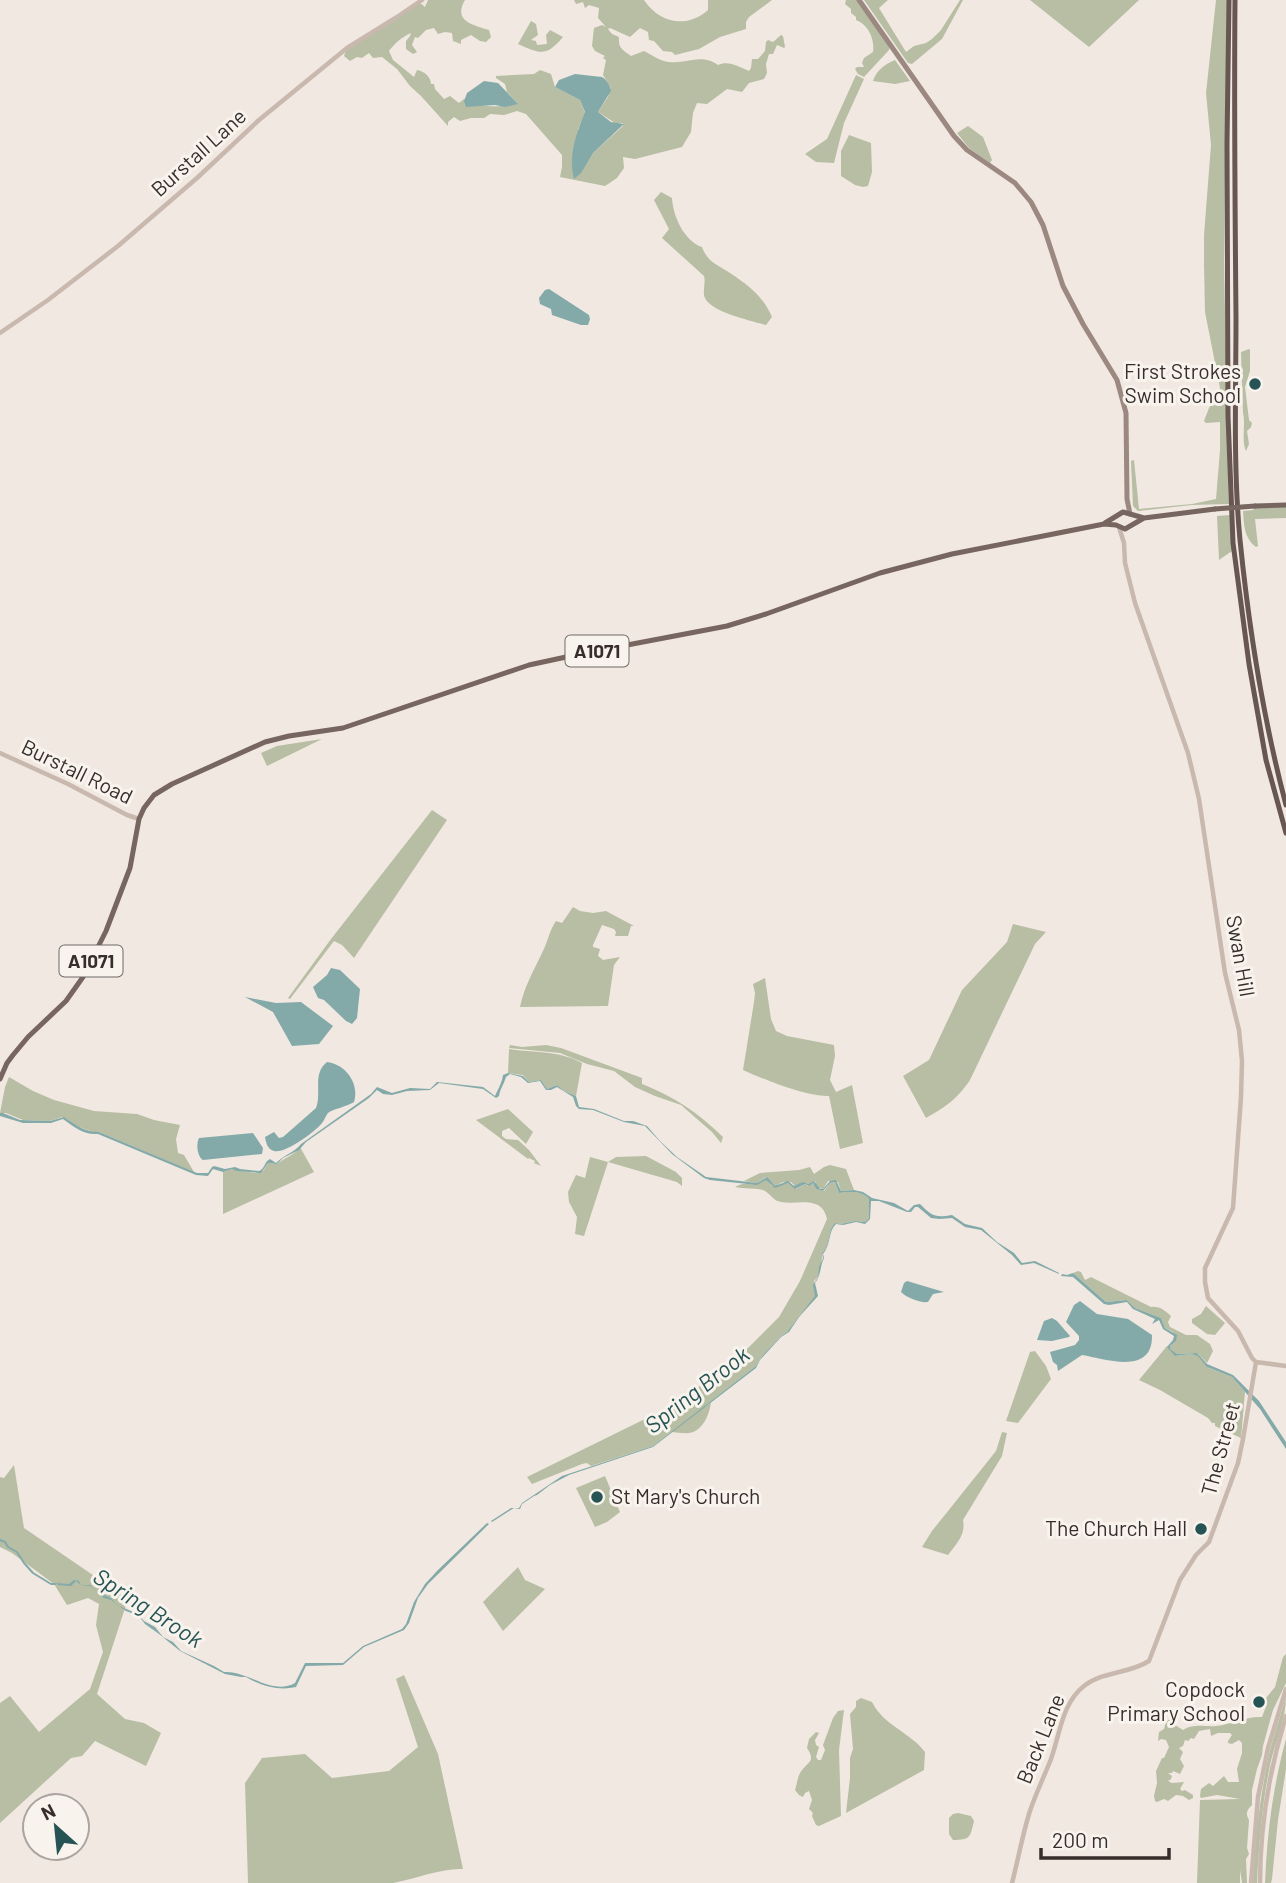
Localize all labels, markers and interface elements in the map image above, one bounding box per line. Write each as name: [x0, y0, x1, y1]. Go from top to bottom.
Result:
street label: Burstall Lane: [145, 103, 251, 201]
place label: First Strokes Swim School: [1124, 358, 1241, 407]
marker: First Strokes Swim School: [1247, 376, 1263, 392]
road number: A1071: [566, 636, 628, 666]
street label: Burstall Road: [18, 733, 137, 808]
street label: Swan Hill: [1222, 913, 1261, 998]
road number: A1071: [60, 945, 122, 976]
water label: Spring Brook: [638, 1340, 754, 1439]
street label: The Street: [1195, 1399, 1244, 1498]
place label: St Mary's Church: [611, 1483, 760, 1508]
marker: St Mary's Church: [589, 1489, 605, 1505]
place label: The Church Hall: [1045, 1515, 1187, 1540]
marker: The Church Hall: [1193, 1521, 1209, 1537]
water label: Spring Brook: [88, 1561, 209, 1653]
place label: Copdock Primary School: [1107, 1676, 1245, 1725]
street label: Back Lane: [1010, 1690, 1069, 1787]
marker: Copdock Primary School: [1251, 1694, 1267, 1710]
north arrow: [21, 1792, 91, 1862]
text: N: [37, 1798, 59, 1825]
scale bar: [1041, 1816, 1169, 1860]
text: 200 m: [1052, 1827, 1109, 1852]

